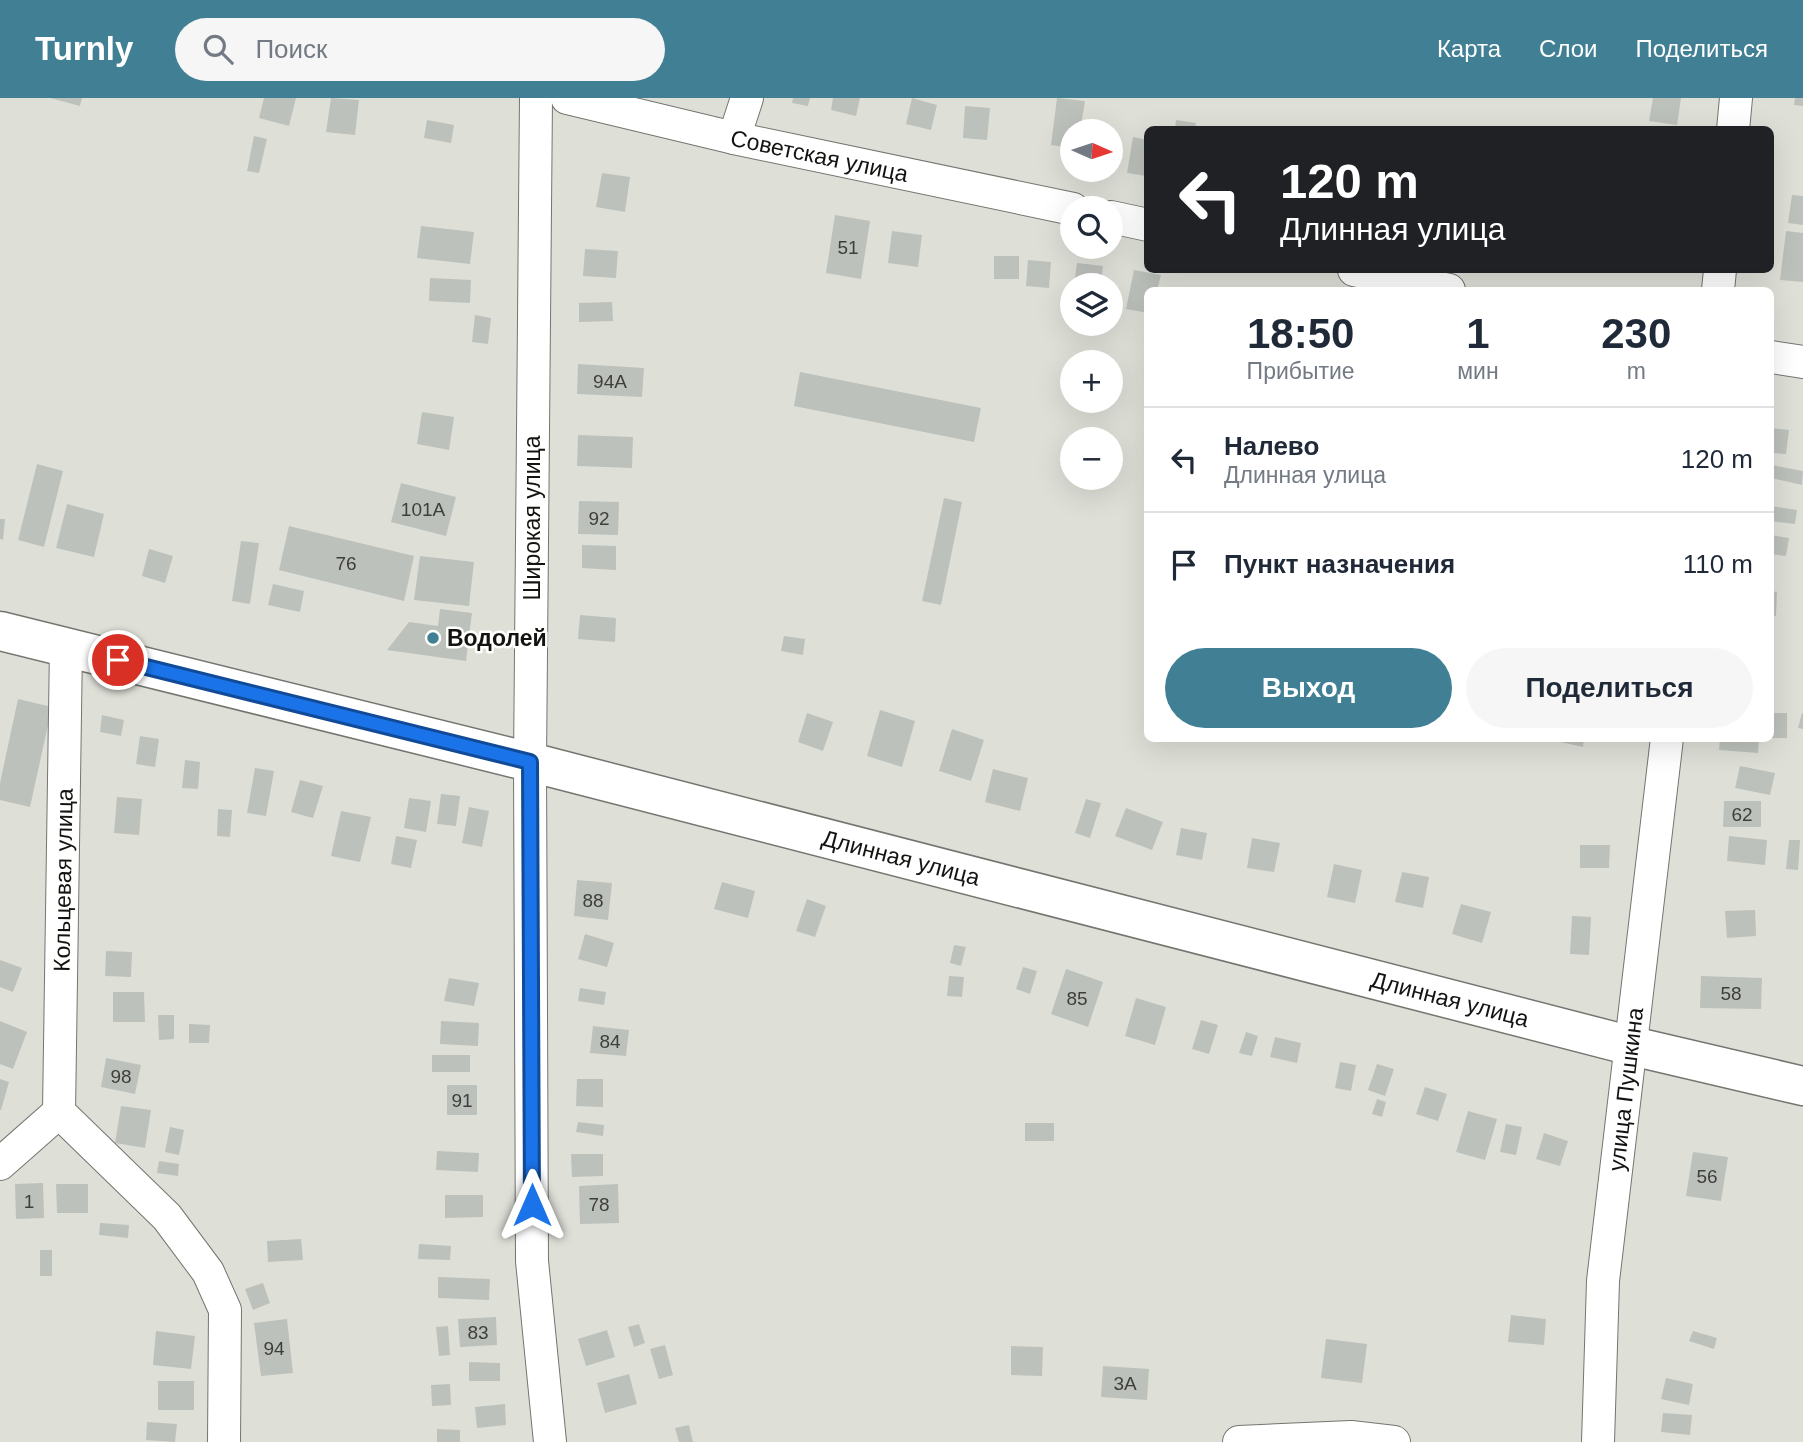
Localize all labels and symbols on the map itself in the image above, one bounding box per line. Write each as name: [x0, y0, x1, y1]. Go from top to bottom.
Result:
north arrow: [1060, 119, 1124, 182]
street label: Советская улица: [728, 125, 911, 187]
house number: 51: [837, 237, 859, 258]
house number: 94А: [593, 371, 627, 392]
street label: Широкая улица: [519, 435, 545, 600]
house number: 101А: [401, 499, 446, 520]
house number: 92: [588, 508, 610, 529]
house number: 76: [335, 553, 357, 574]
place label: Водолей: [447, 625, 547, 651]
pin: [88, 630, 148, 690]
marker: Водолей: [425, 630, 441, 646]
street label: Кольцевая улица: [48, 788, 78, 972]
house number: 62: [1731, 804, 1753, 825]
street label: Длинная улица: [819, 825, 983, 890]
house number: 88: [582, 890, 604, 911]
street label: Длинная улица: [1368, 966, 1532, 1032]
house number: 58: [1720, 983, 1742, 1004]
house number: 85: [1066, 988, 1088, 1009]
street label: улица Пушкина: [1603, 1006, 1648, 1173]
house number: 84: [599, 1031, 621, 1052]
house number: 98: [110, 1066, 132, 1087]
house number: 91: [451, 1090, 473, 1111]
house number: 56: [1696, 1166, 1718, 1187]
position arrow: [495, 1168, 569, 1242]
house number: 1: [24, 1191, 34, 1212]
house number: 78: [588, 1194, 610, 1215]
house number: 83: [467, 1322, 489, 1343]
house number: 94: [263, 1338, 285, 1359]
house number: 3А: [1113, 1373, 1137, 1394]

